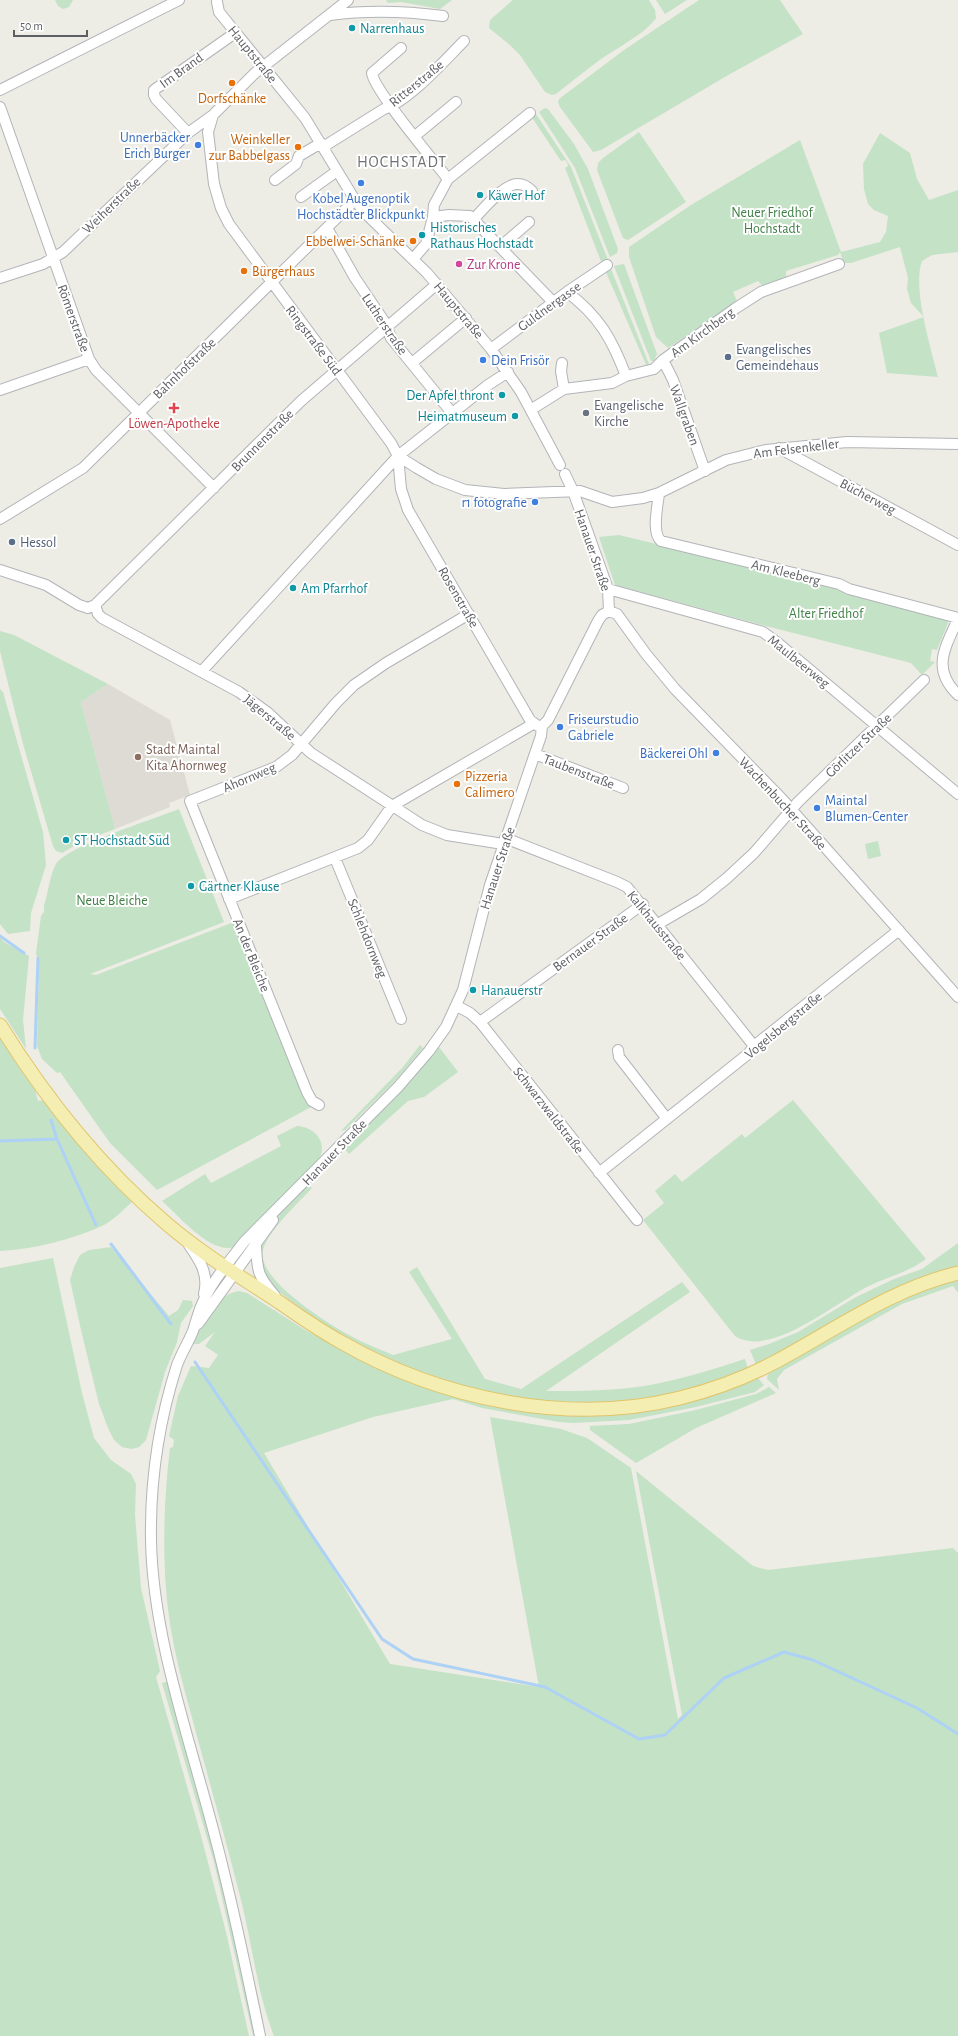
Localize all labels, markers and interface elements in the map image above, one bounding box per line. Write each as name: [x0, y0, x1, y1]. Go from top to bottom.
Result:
scale bar: [14, 12, 87, 38]
text: 50 m: [20, 20, 43, 32]
place label: Narrenhaus: [360, 22, 424, 36]
street label: Hauptstraße: [225, 23, 279, 86]
marker: Narrenhaus: [347, 23, 357, 33]
street label: Im Brand: [157, 51, 206, 91]
street label: Ritterstraße: [387, 58, 447, 110]
marker: Dorfschänke: [227, 78, 237, 88]
place label: Dorfschänke: [198, 92, 266, 106]
place label: Unnerbäcker Erich Burger: [120, 131, 190, 161]
place label: Weinkeller zur Babbelgass: [209, 133, 290, 163]
marker: Unnerbäcker Erich Burger: [193, 140, 203, 150]
marker: Weinkeller zur Babbelgass: [293, 142, 303, 152]
district label: HOCHSTADT: [357, 154, 447, 170]
street label: Weiherstraße: [80, 175, 143, 237]
marker: Kobel Augenoptik Hochstädter Blickpunkt: [356, 178, 366, 188]
place label: Käwer Hof: [488, 189, 545, 203]
marker: Käwer Hof: [475, 190, 485, 200]
place label: Kobel Augenoptik Hochstädter Blickpunkt: [297, 192, 426, 222]
park label: Neuer Friedhof Hochstadt: [731, 206, 813, 236]
place label: Historisches Rathaus Hochstadt: [430, 221, 534, 251]
marker: Historisches Rathaus Hochstadt: [417, 230, 427, 240]
place label: Ebbelwei-Schänke: [305, 235, 405, 249]
marker: Ebbelwei-Schänke: [408, 236, 418, 246]
place label: Zur Krone: [467, 258, 520, 272]
marker: Zur Krone: [454, 259, 464, 269]
place label: Bürgerhaus: [252, 265, 315, 279]
marker: Bürgerhaus: [239, 266, 249, 276]
street label: Guldnergasse: [516, 279, 584, 334]
street label: Hauptstraße: [431, 280, 486, 342]
street label: Römerstraße: [54, 283, 92, 354]
street label: Lutherstraße: [359, 291, 410, 358]
street label: Ringstraße Süd: [283, 303, 344, 378]
street label: Am Kirchberg: [668, 305, 737, 360]
street label: Bahnhofstraße: [151, 335, 219, 402]
place label: Evangelisches Gemeindehaus: [736, 343, 819, 373]
marker: Evangelisches Gemeindehaus: [723, 352, 733, 362]
place label: Dein Frisör: [491, 354, 550, 368]
marker: Dein Frisör: [478, 355, 488, 365]
street label: Wallgraben: [667, 383, 702, 448]
place label: Der Apfel thront: [406, 389, 495, 403]
marker: Der Apfel thront: [497, 390, 507, 400]
place label: Evangelische Kirche: [594, 399, 664, 429]
marker: Löwen-Apotheke: [169, 403, 179, 413]
street label: Brunnenstraße: [229, 407, 297, 475]
marker: Evangelische Kirche: [581, 408, 591, 418]
place label: Heimatmuseum: [418, 410, 507, 424]
marker: Heimatmuseum: [510, 411, 520, 421]
place label: Löwen-Apotheke: [128, 417, 220, 431]
street label: Am Felsenkeller: [752, 437, 840, 461]
street label: Bücherweg: [837, 476, 898, 517]
place label: r1 fotografie: [462, 496, 527, 510]
marker: r1 fotografie: [530, 497, 540, 507]
street label: Hanauer Straße: [571, 507, 613, 593]
place label: Hessol: [20, 536, 56, 550]
marker: Hessol: [7, 537, 17, 547]
street label: Am Kleeberg: [750, 558, 822, 588]
street label: Rosenstraße: [435, 565, 481, 630]
place label: Am Pfarrhof: [301, 582, 368, 596]
marker: Am Pfarrhof: [288, 583, 298, 593]
park label: Alter Friedhof: [789, 607, 864, 621]
street label: Maulbeerweg: [765, 633, 832, 691]
street label: Jägerstraße: [241, 692, 298, 743]
street label: Görlitzer Straße: [823, 711, 894, 781]
place label: Friseurstudio Gabriele: [568, 713, 639, 743]
marker: Friseurstudio Gabriele: [555, 722, 565, 732]
place label: Stadt Maintal Kita Ahornweg: [146, 743, 226, 773]
place label: Bäckerei Ohl: [640, 747, 708, 761]
marker: Bäckerei Ohl: [711, 748, 721, 758]
marker: Stadt Maintal Kita Ahornweg: [133, 752, 143, 762]
street label: Taubenstraße: [541, 752, 616, 792]
street label: Wachenbucher Straße: [736, 755, 829, 853]
street label: Ahornweg: [221, 760, 278, 795]
place label: Pizzeria Calimero: [465, 770, 515, 800]
marker: Pizzeria Calimero: [452, 779, 462, 789]
place label: Maintal Blumen-Center: [825, 794, 909, 824]
marker: Maintal Blumen-Center: [812, 803, 822, 813]
street label: Hanauer Straße: [478, 825, 518, 911]
place label: ST Hochstadt Süd: [74, 834, 170, 848]
marker: ST Hochstadt Süd: [61, 835, 71, 845]
place label: Gärtner Klause: [199, 880, 279, 894]
marker: Gärtner Klause: [186, 881, 196, 891]
street label: Kalkhausstraße: [624, 888, 688, 963]
park label: Neue Bleiche: [76, 894, 148, 908]
street label: Schlehdornweg: [345, 897, 389, 980]
street label: Bernauer Straße: [551, 911, 631, 975]
street label: An der Bleiche: [230, 917, 272, 994]
place label: Hanauerstr: [481, 984, 543, 998]
marker: Hanauerstr: [468, 985, 478, 995]
street label: Vogelsbergstraße: [742, 990, 825, 1062]
street label: Schwarzwaldstraße: [510, 1065, 586, 1157]
street label: Hanauer Straße: [300, 1117, 370, 1188]

